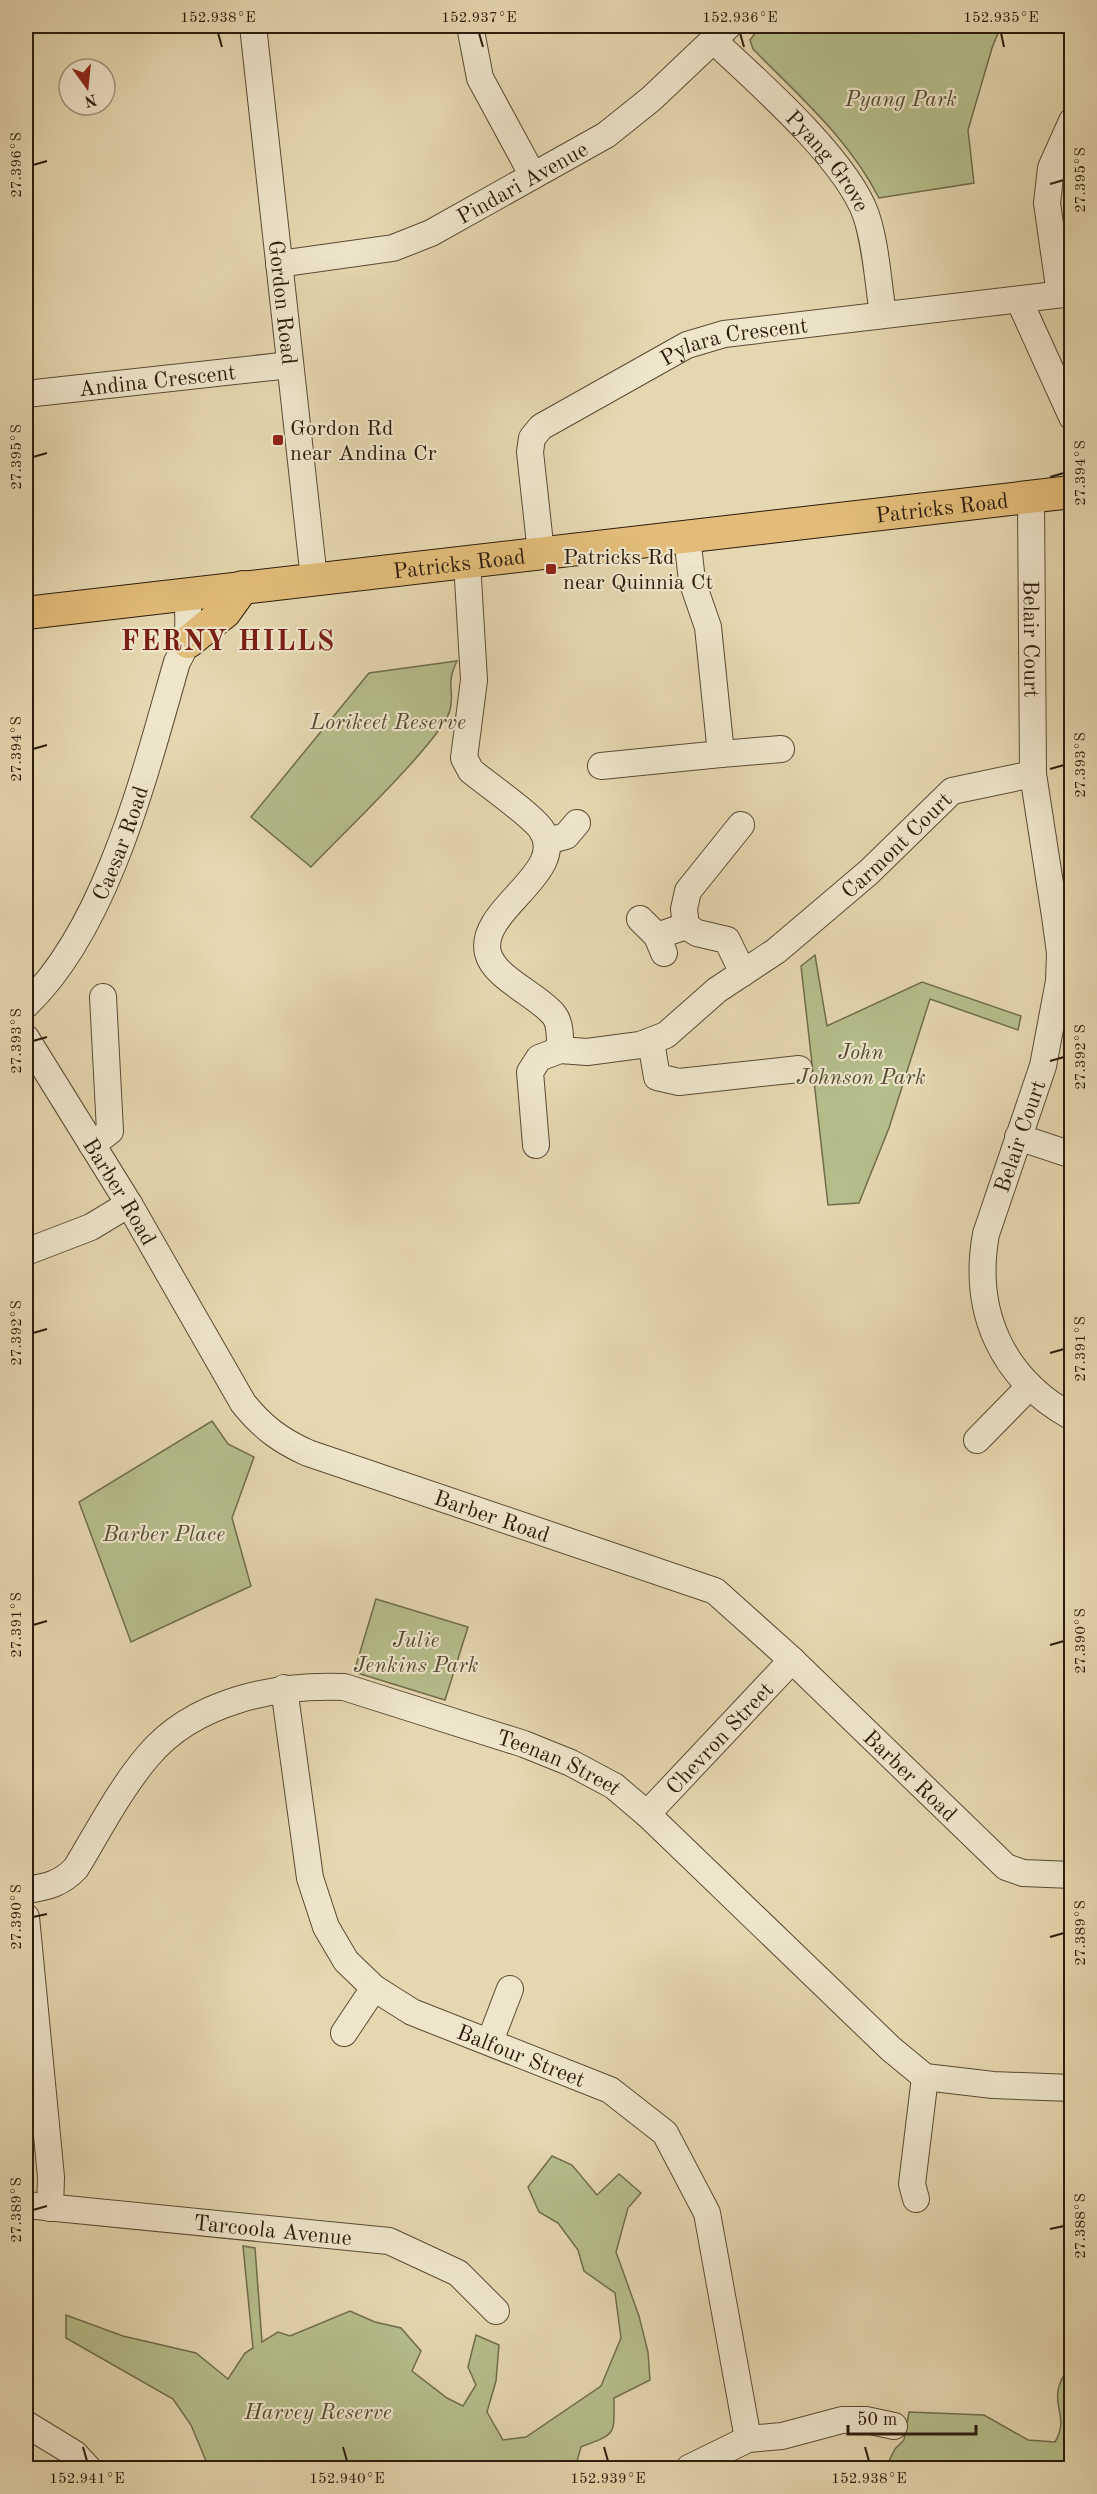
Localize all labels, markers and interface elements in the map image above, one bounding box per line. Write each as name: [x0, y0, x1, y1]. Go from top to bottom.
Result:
text: 152.938°E: [180, 11, 256, 26]
text: 152.937°E: [441, 11, 517, 26]
text: 152.936°E: [702, 11, 778, 26]
text: 152.935°E: [963, 11, 1039, 26]
north arrow: [57, 57, 117, 117]
park label: Pyang Park: [844, 89, 957, 111]
text: N: [82, 90, 98, 109]
street label: Pyang Grove: [781, 107, 872, 215]
text: 27.396°S: [10, 132, 25, 198]
street label: Pindari Avenue: [454, 139, 592, 229]
text: 27.395°S: [1074, 147, 1089, 213]
street label: Gordon Road: [264, 239, 299, 366]
street label: Pylara Crescent: [657, 315, 809, 371]
street label: Andina Crescent: [78, 362, 237, 401]
place label: Gordon Rd near Andina Cr: [290, 418, 437, 465]
text: 27.395°S: [10, 424, 25, 490]
marker: Gordon Rd near Andina Cr: [271, 433, 285, 447]
text: 27.394°S: [1074, 440, 1089, 506]
street label: Patricks Road: [875, 490, 1010, 528]
street label: Patricks Road: [392, 546, 527, 583]
place label: Patricks Rd near Quinnia Ct: [563, 547, 713, 594]
marker: Patricks Rd near Quinnia Ct: [544, 562, 558, 576]
street label: Belair Court: [1019, 580, 1041, 698]
district label: FERNY HILLS: [120, 629, 336, 657]
park label: Lorikeet Reserve: [309, 712, 466, 734]
text: 27.394°S: [10, 716, 25, 782]
text: 27.393°S: [1074, 732, 1089, 798]
street label: Caesar Road: [90, 784, 153, 904]
street label: Carmont Court: [838, 789, 957, 903]
text: 27.393°S: [10, 1008, 25, 1074]
text: 27.392°S: [1074, 1024, 1089, 1090]
park label: John Johnson Park: [796, 1042, 926, 1089]
street label: Belair Court: [991, 1078, 1050, 1196]
street label: Barber Road: [78, 1135, 159, 1250]
text: 27.392°S: [10, 1300, 25, 1366]
text: 27.391°S: [1074, 1316, 1089, 1382]
street label: Barber Road: [431, 1488, 552, 1547]
park label: Barber Place: [102, 1524, 225, 1546]
text: 27.391°S: [10, 1592, 25, 1658]
text: 27.390°S: [1074, 1608, 1089, 1674]
park label: Julie Jenkins Park: [353, 1630, 479, 1677]
street label: Chevron Street: [663, 1679, 778, 1799]
street label: Barber Road: [858, 1726, 960, 1826]
street label: Teenan Street: [494, 1727, 625, 1800]
text: 27.390°S: [10, 1884, 25, 1950]
text: 27.389°S: [1074, 1900, 1089, 1966]
street label: Balfour Street: [453, 2022, 588, 2092]
text: 27.389°S: [10, 2177, 25, 2243]
text: 27.388°S: [1074, 2193, 1089, 2259]
street label: Tarcoola Avenue: [192, 2213, 353, 2250]
scale bar: [848, 2398, 976, 2436]
park label: Harvey Reserve: [243, 2402, 392, 2424]
text: 50 m: [857, 2411, 897, 2429]
text: 152.941°E: [49, 2472, 125, 2487]
text: 152.940°E: [309, 2472, 385, 2487]
text: 152.939°E: [570, 2472, 646, 2487]
text: 152.938°E: [831, 2472, 907, 2487]

